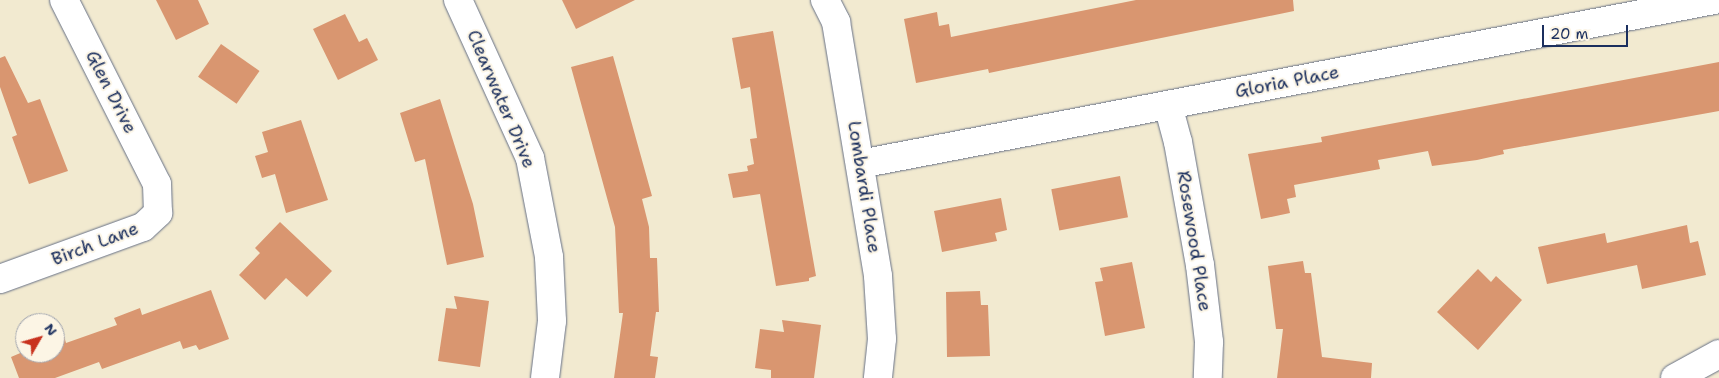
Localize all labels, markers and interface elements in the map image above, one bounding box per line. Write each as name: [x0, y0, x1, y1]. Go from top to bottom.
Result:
scale bar: [1544, 15, 1630, 47]
text: 20 m: [1550, 24, 1589, 44]
street label: Clearwater Drive: [462, 27, 540, 171]
street label: Glen Drive: [81, 47, 141, 137]
street label: Gloria Place: [1233, 61, 1341, 103]
street label: Lombardi Place: [843, 119, 885, 255]
street label: Rosewood Place: [1172, 169, 1216, 313]
street label: Birch Lane: [49, 218, 141, 270]
north arrow: [15, 313, 65, 363]
text: N: [41, 319, 62, 339]

